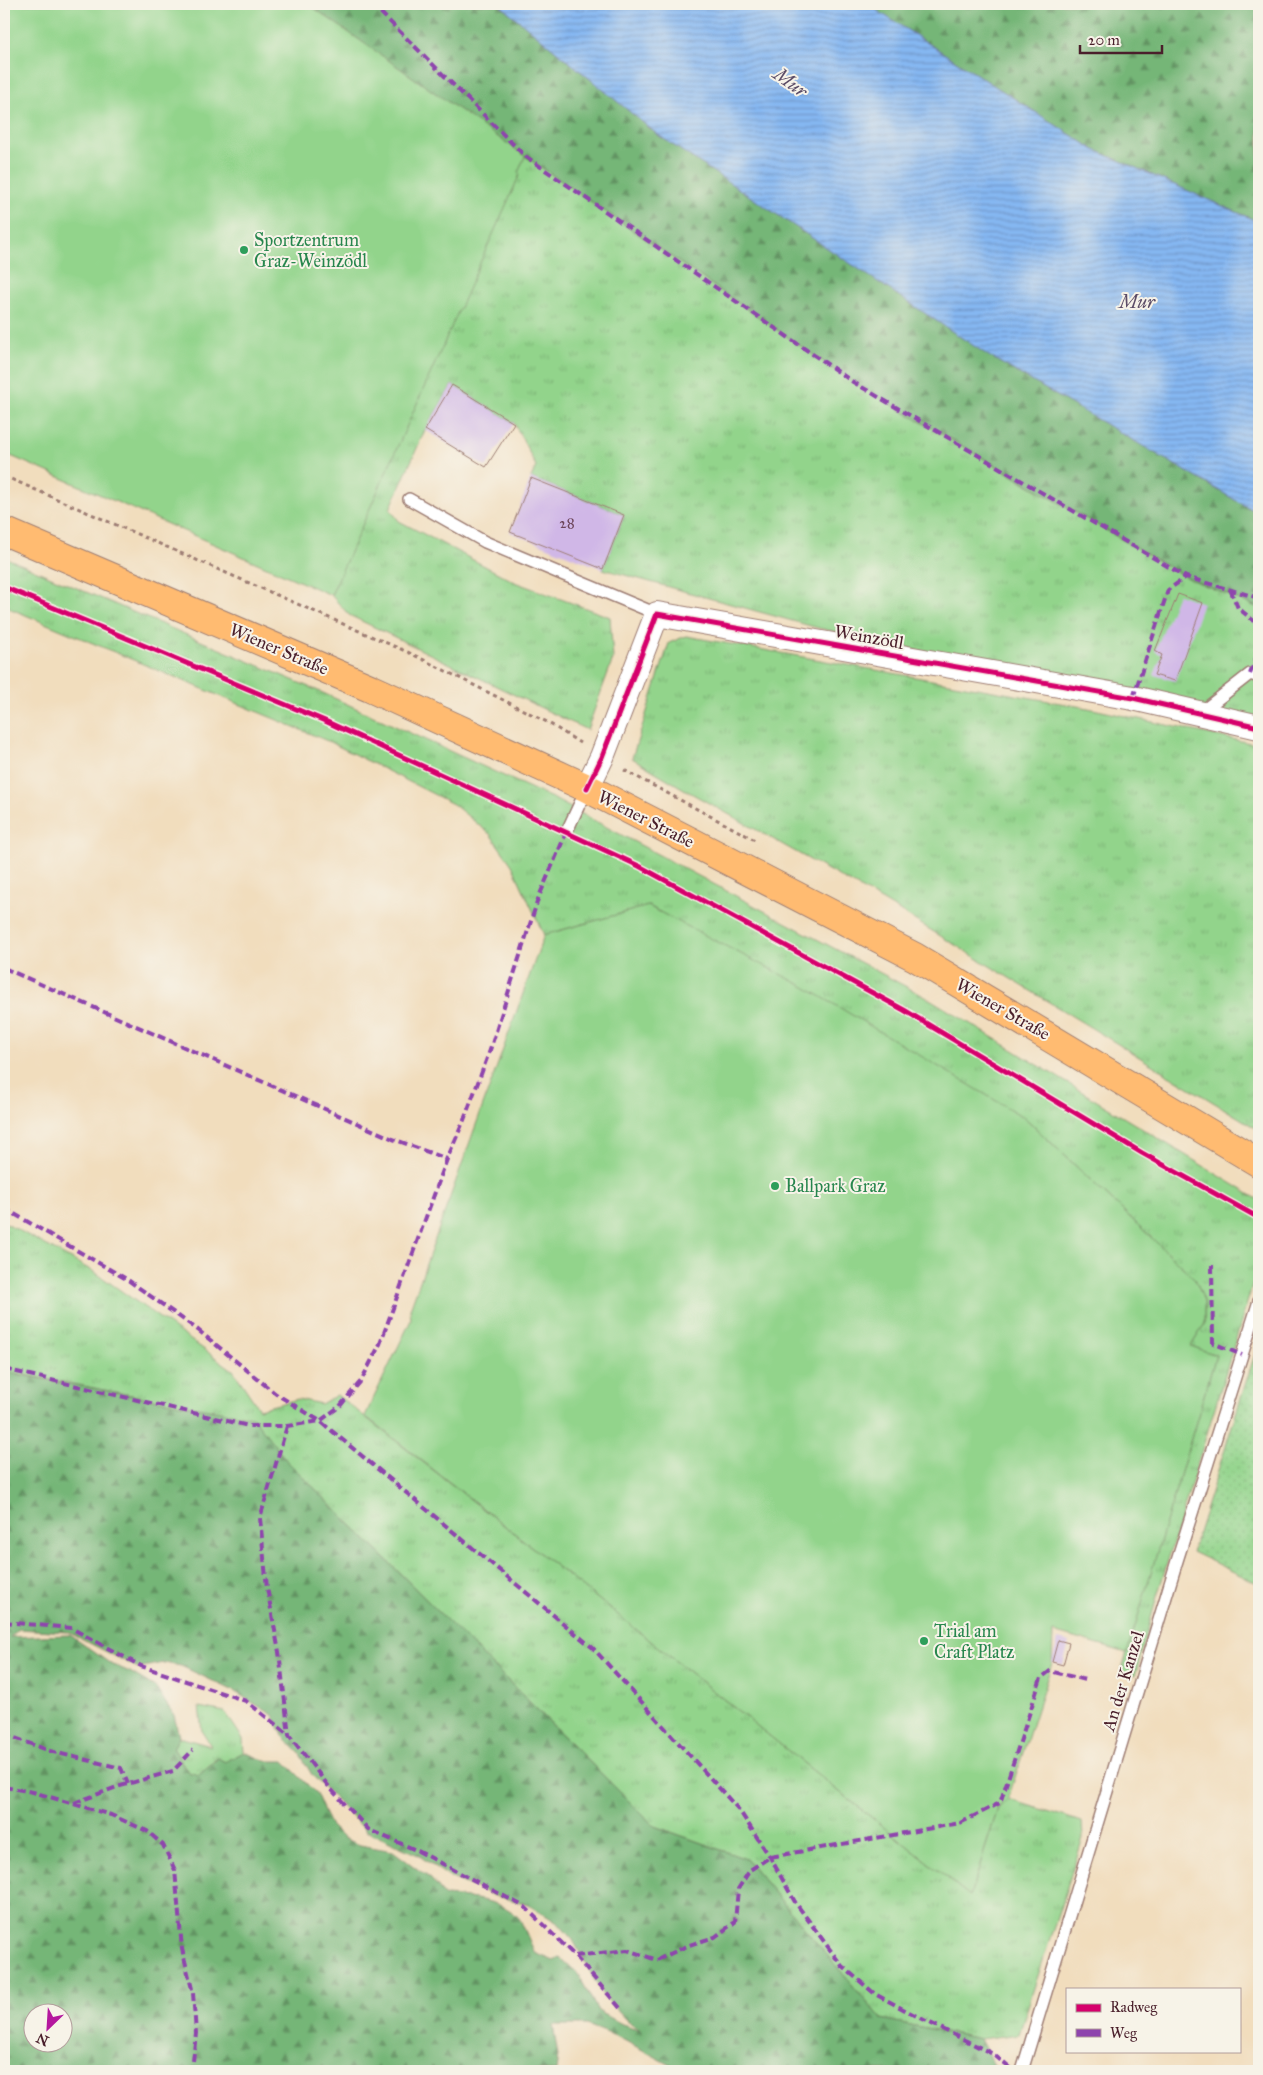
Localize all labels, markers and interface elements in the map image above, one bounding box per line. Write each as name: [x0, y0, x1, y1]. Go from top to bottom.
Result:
scale bar: [1080, 22, 1163, 54]
text: 20 m: [1088, 31, 1120, 49]
water label: Mur: [768, 61, 813, 103]
place label: Sportzentrum Graz-Weinzödl: [254, 229, 367, 272]
marker: Sportzentrum Graz-Weinzödl: [238, 244, 250, 256]
water label: Mur: [1117, 290, 1156, 313]
house number: 28: [559, 514, 575, 532]
street label: Wiener Straße: [226, 618, 332, 680]
street label: Weinzödl: [833, 620, 905, 654]
street label: Wiener Straße: [594, 785, 698, 853]
street label: Wiener Straße: [952, 973, 1054, 1045]
place label: Ballpark Graz: [785, 1175, 886, 1197]
marker: Ballpark Graz: [769, 1180, 781, 1192]
place label: Trial am Craft Platz: [934, 1620, 1014, 1663]
street label: An der Kanzel: [1097, 1628, 1149, 1735]
marker: Trial am Craft Platz: [918, 1635, 930, 1647]
legend: [1066, 1988, 1240, 2052]
text: Radweg: [1110, 1998, 1158, 2016]
north arrow: [22, 2002, 72, 2052]
text: Weg: [1110, 2024, 1138, 2042]
text: N: [34, 2029, 52, 2050]

